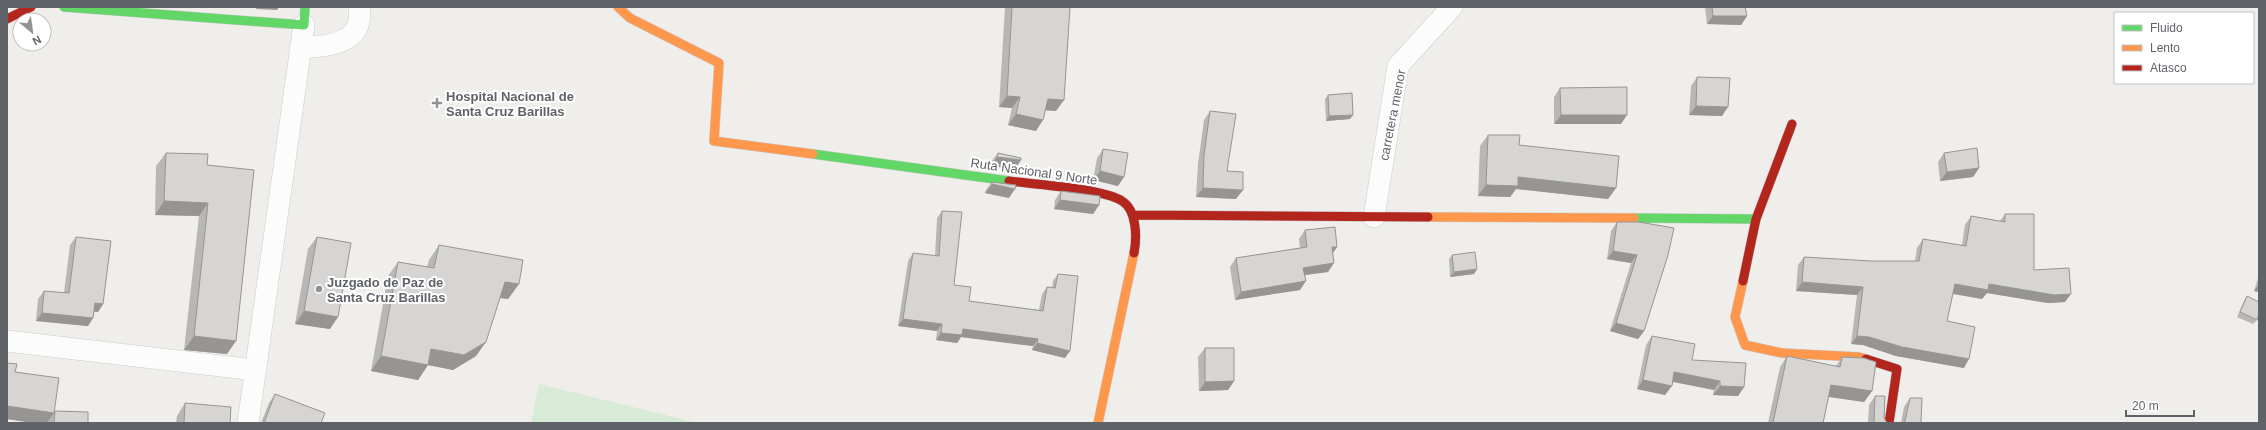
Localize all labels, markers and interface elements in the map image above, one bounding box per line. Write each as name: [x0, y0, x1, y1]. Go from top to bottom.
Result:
north arrow: [12, 12, 52, 52]
legend: [2114, 12, 2254, 84]
text: Fluido: [2150, 21, 2183, 35]
text: N: [30, 34, 43, 48]
text: Lento: [2150, 41, 2180, 55]
text: Atasco: [2150, 61, 2187, 75]
street label: carretera menor: [1376, 68, 1409, 162]
place label: Hospital Nacional de Santa Cruz Barillas: [446, 89, 574, 119]
marker: Hospital Nacional de Santa Cruz Barillas: [431, 97, 443, 109]
street label: Ruta Nacional 9 Norte: [970, 155, 1098, 188]
place label: Juzgado de Paz de Santa Cruz Barillas: [327, 275, 446, 305]
marker: Juzgado de Paz de Santa Cruz Barillas: [314, 284, 324, 294]
scale bar: [2126, 392, 2194, 418]
text: 20 m: [2132, 399, 2159, 413]

